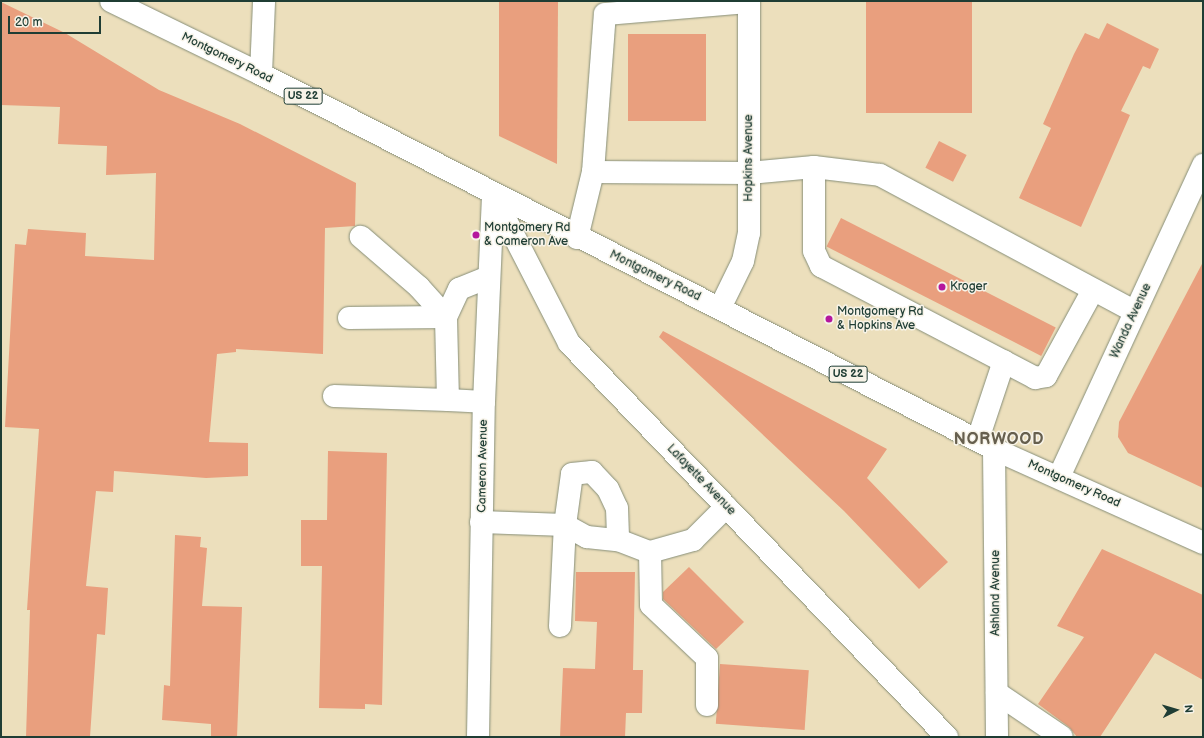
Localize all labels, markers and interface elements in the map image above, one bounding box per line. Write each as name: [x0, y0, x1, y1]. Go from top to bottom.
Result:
scale bar: [10, 8, 103, 34]
text: 20 m: [15, 15, 42, 30]
street label: Montgomery Road: [179, 29, 275, 87]
road number: US 22: [283, 87, 323, 105]
street label: Hopkins Avenue: [742, 114, 756, 202]
place label: Montgomery Rd & Cameron Ave: [484, 221, 571, 249]
marker: Montgomery Rd & Cameron Ave: [471, 230, 481, 240]
street label: Montgomery Road: [607, 247, 703, 305]
place label: Kroger: [950, 280, 987, 294]
street label: Wanda Avenue: [1107, 281, 1155, 361]
marker: Kroger: [937, 282, 947, 292]
place label: Montgomery Rd & Hopkins Ave: [837, 305, 924, 333]
marker: Montgomery Rd & Hopkins Ave: [824, 314, 834, 324]
road number: US 22: [828, 365, 868, 383]
street label: Cameron Avenue: [475, 419, 491, 513]
district label: NORWOOD: [954, 430, 1044, 450]
street label: Lafayette Avenue: [664, 442, 738, 518]
street label: Montgomery Road: [1025, 457, 1123, 511]
street label: Ashland Avenue: [989, 550, 1003, 636]
north arrow: [1156, 690, 1196, 730]
text: N: [1182, 704, 1195, 714]

